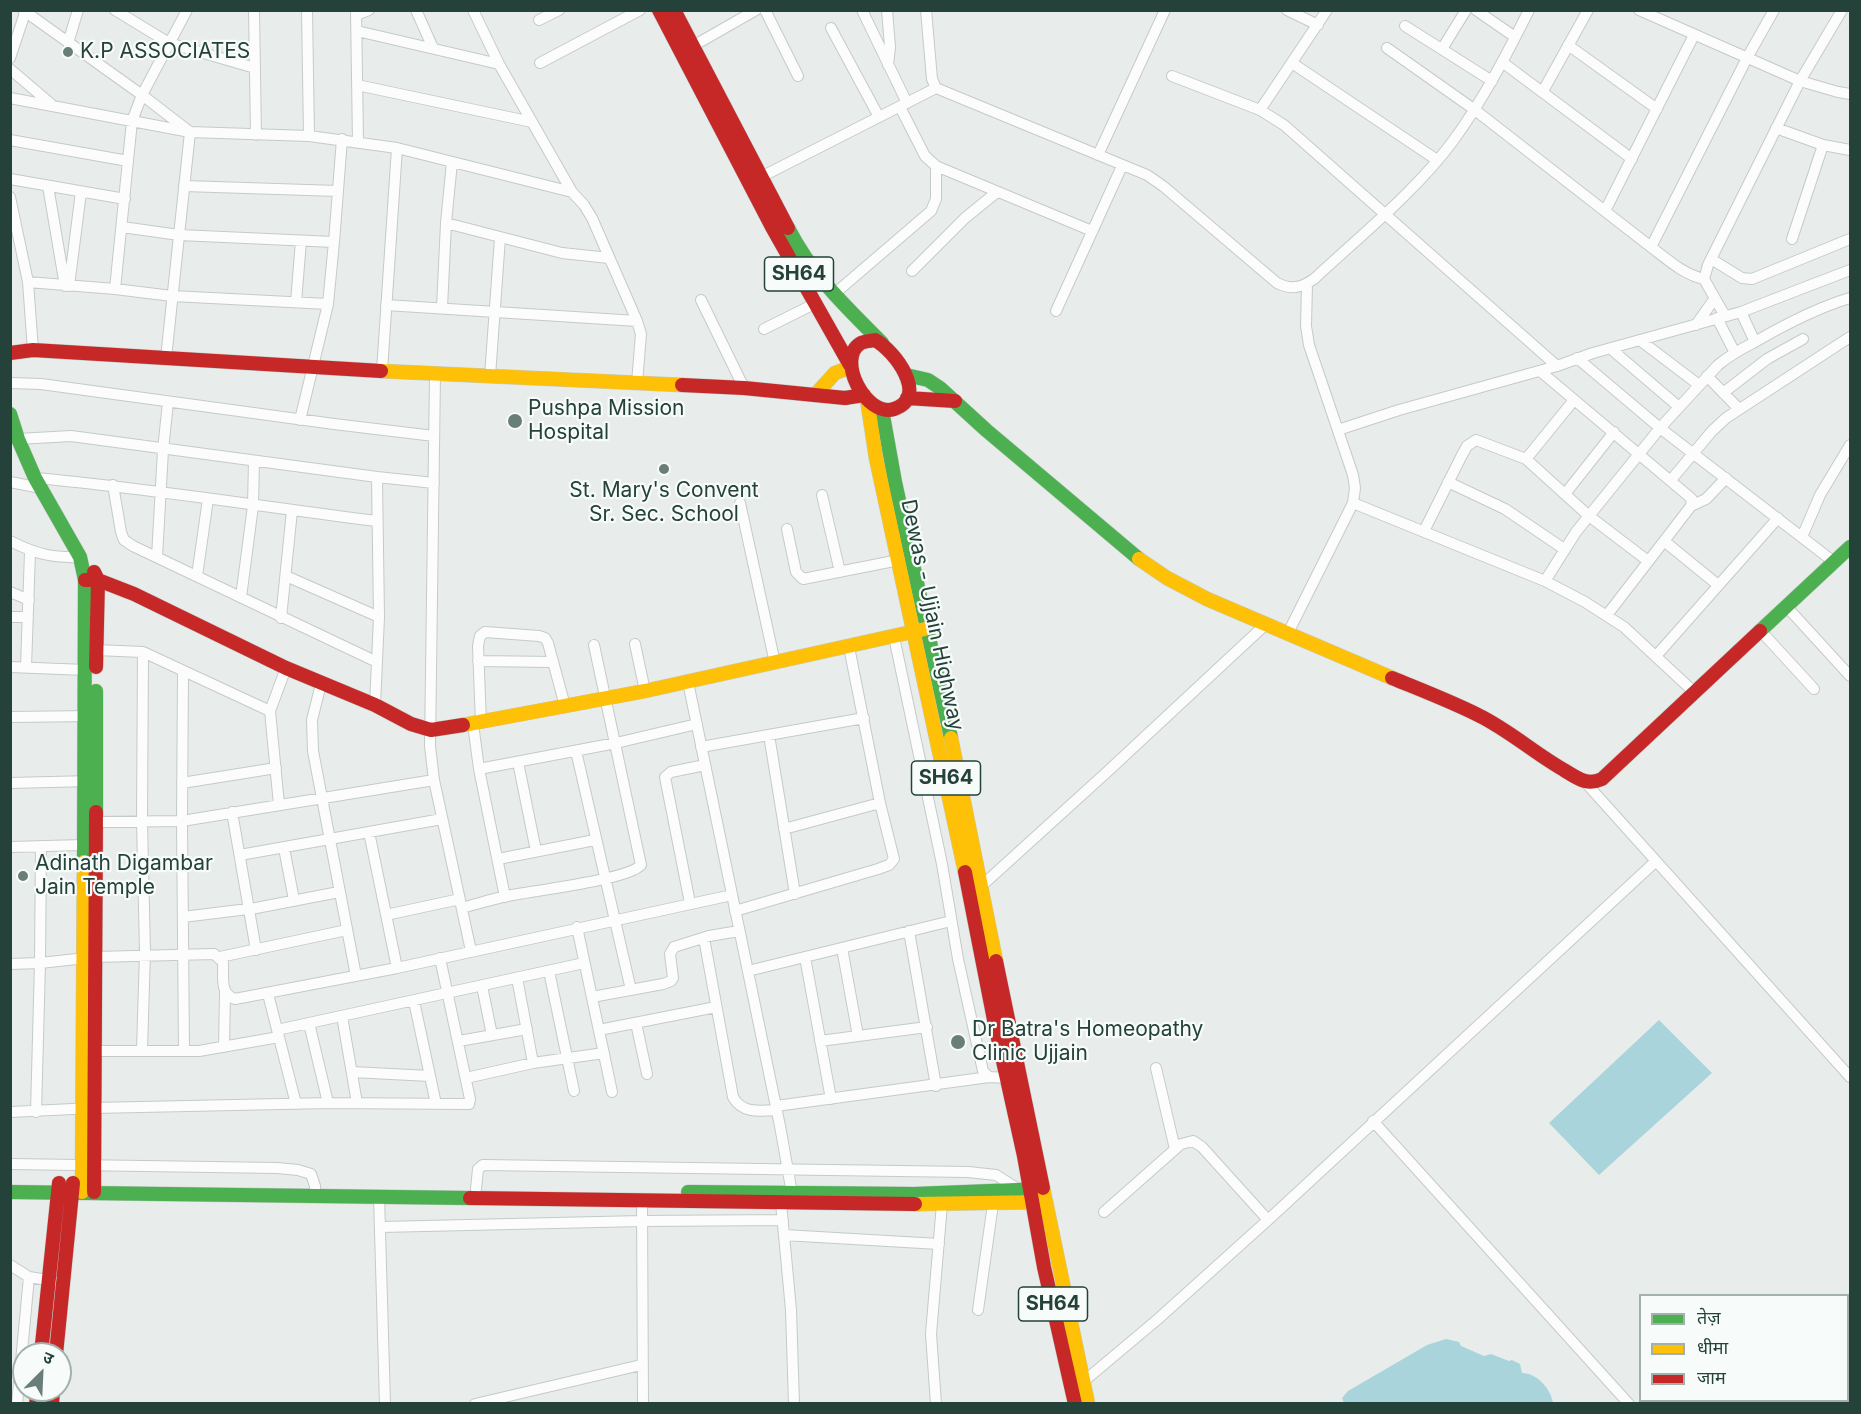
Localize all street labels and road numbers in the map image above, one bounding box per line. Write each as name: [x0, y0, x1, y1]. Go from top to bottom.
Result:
road number: SH64: [764, 257, 834, 291]
street label: Dewas - Ujjain Highway: [895, 497, 969, 733]
road number: SH64: [912, 761, 980, 795]
road number: SH64: [1018, 1287, 1088, 1321]

